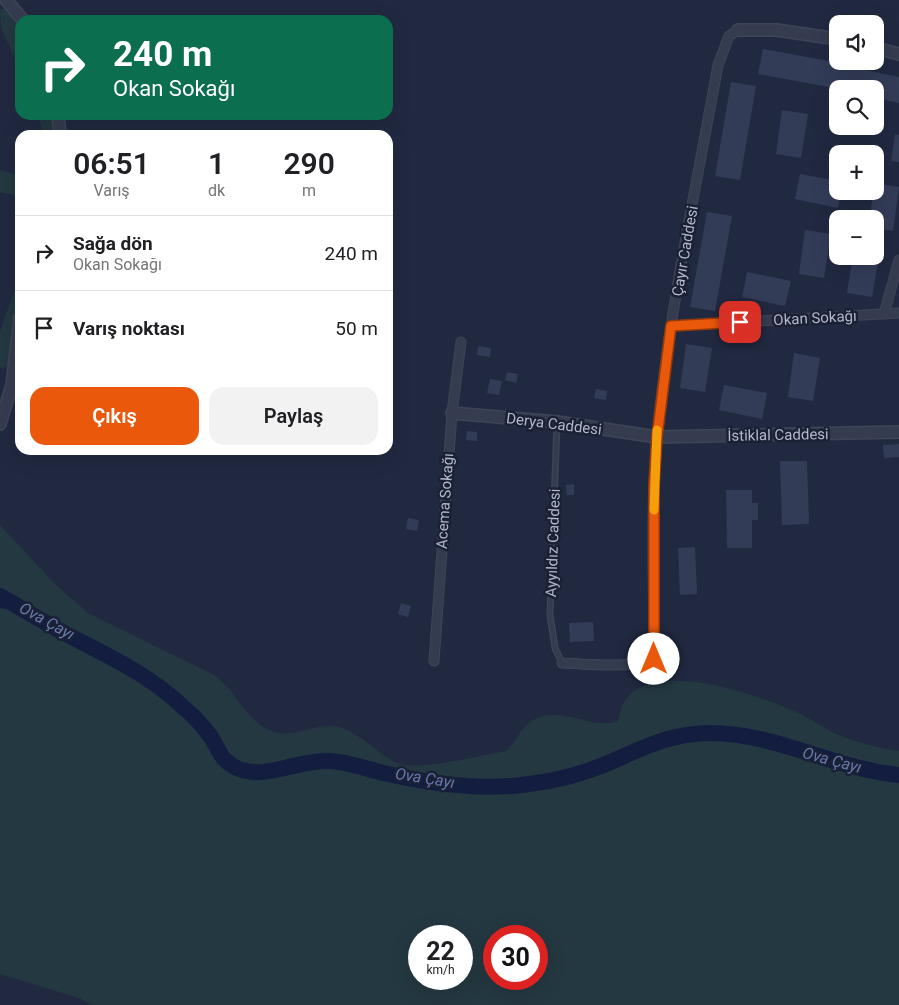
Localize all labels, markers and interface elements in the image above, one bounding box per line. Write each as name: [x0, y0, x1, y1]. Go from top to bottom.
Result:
map controls: [829, 15, 884, 265]
button: sound: [829, 15, 884, 70]
text: 240 m: [113, 34, 212, 75]
icon: right: [30, 35, 95, 100]
text: Okan Sokağı: [113, 76, 235, 101]
button: search: [829, 80, 884, 135]
button: +: [829, 145, 884, 200]
text: 06:51: [73, 146, 150, 181]
text: 1: [208, 146, 225, 181]
text: 290: [283, 146, 335, 181]
text: Varış: [93, 181, 130, 200]
text: dk: [208, 181, 225, 200]
text: m: [302, 181, 316, 200]
street label: Çayır Caddesi: [668, 204, 702, 298]
button: −: [829, 210, 884, 265]
text: Sağa dön: [73, 232, 153, 255]
icon: right: [30, 239, 58, 267]
text: 240 m: [325, 242, 378, 265]
text: Okan Sokağı: [73, 255, 162, 274]
pin: [719, 301, 761, 343]
street label: Okan Sokağı: [773, 307, 857, 329]
icon: arrive: [726, 308, 754, 336]
icon: arrive: [30, 314, 58, 342]
text: Varış noktası: [73, 317, 185, 340]
text: 50 m: [335, 317, 378, 340]
button: Çıkış: [30, 387, 199, 445]
button: Paylaş: [209, 387, 378, 445]
street label: Derya Caddesi: [505, 409, 603, 439]
street label: İstiklal Caddesi: [727, 425, 829, 445]
street label: Acema Sokağı: [433, 452, 457, 550]
street label: Ayyıldız Caddesi: [542, 488, 564, 598]
water label: Ova Çayı: [16, 598, 78, 644]
position arrow: [627, 632, 679, 684]
water label: Ova Çayı: [801, 743, 864, 777]
water label: Ova Çayı: [394, 764, 456, 792]
speed limit sign: 30: [483, 925, 548, 990]
text: 22: [426, 937, 455, 966]
text: km/h: [426, 963, 455, 977]

